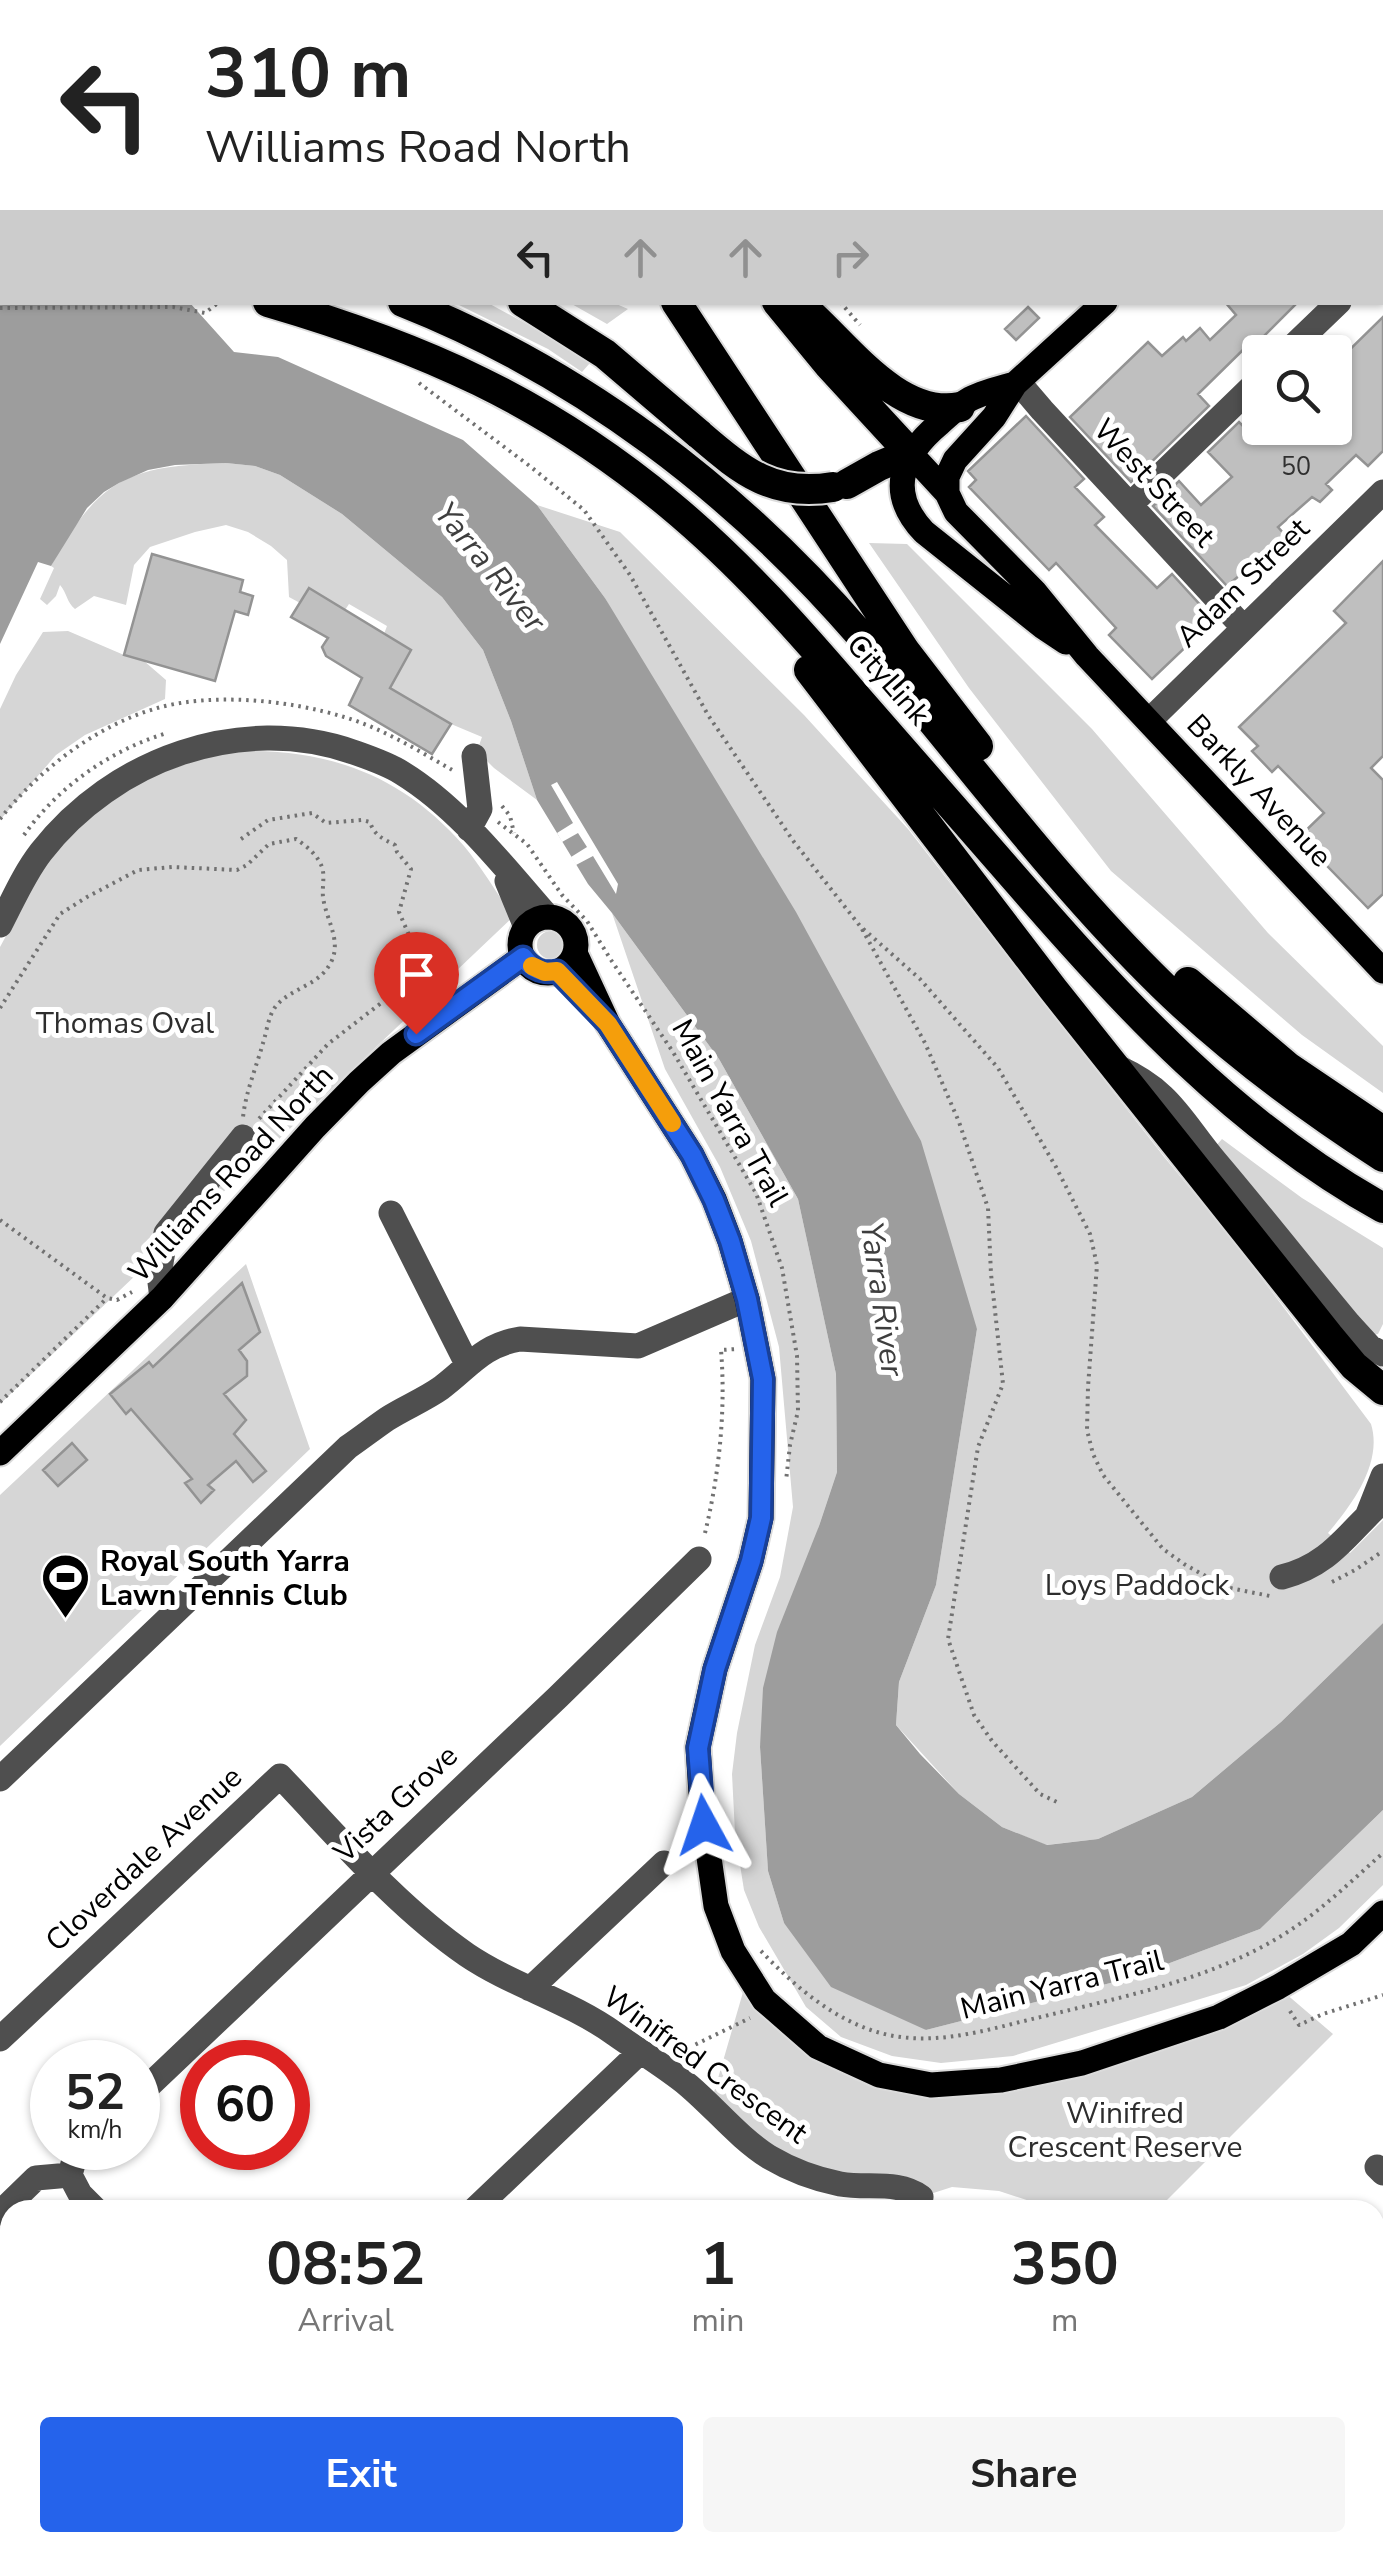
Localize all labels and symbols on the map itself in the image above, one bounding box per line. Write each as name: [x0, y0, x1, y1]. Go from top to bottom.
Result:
street label: West Street: [1084, 410, 1224, 556]
house number: 50: [1281, 450, 1311, 484]
water label: Yarra River: [424, 493, 556, 642]
street label: Adam Street: [1167, 509, 1319, 657]
street label: CityLink: [837, 626, 940, 735]
street label: Barkly Avenue: [1177, 705, 1341, 877]
pin: [374, 932, 459, 1035]
park label: Thomas Oval: [36, 1003, 214, 1044]
street label: Main Yarra Trail: [662, 1012, 798, 1214]
street label: Williams Road North: [119, 1056, 343, 1292]
water label: Yarra River: [850, 1219, 914, 1380]
place label: Royal South Yarra Lawn Tennis Club: [100, 1541, 350, 1616]
sports icon: Royal South Yarra Lawn Tennis Club: [39, 1552, 91, 1620]
park label: Loys Paddock: [1045, 1565, 1230, 1606]
street label: Vista Grove: [324, 1736, 467, 1873]
street label: Cloverdale Avenue: [37, 1757, 251, 1961]
position arrow: [652, 1773, 756, 1877]
street label: Main Yarra Trail: [956, 1940, 1168, 2030]
street label: Winifred Crescent: [594, 1977, 816, 2154]
speed limit sign: 60: [180, 2040, 310, 2170]
park label: Winifred Crescent Reserve: [1008, 2093, 1242, 2168]

